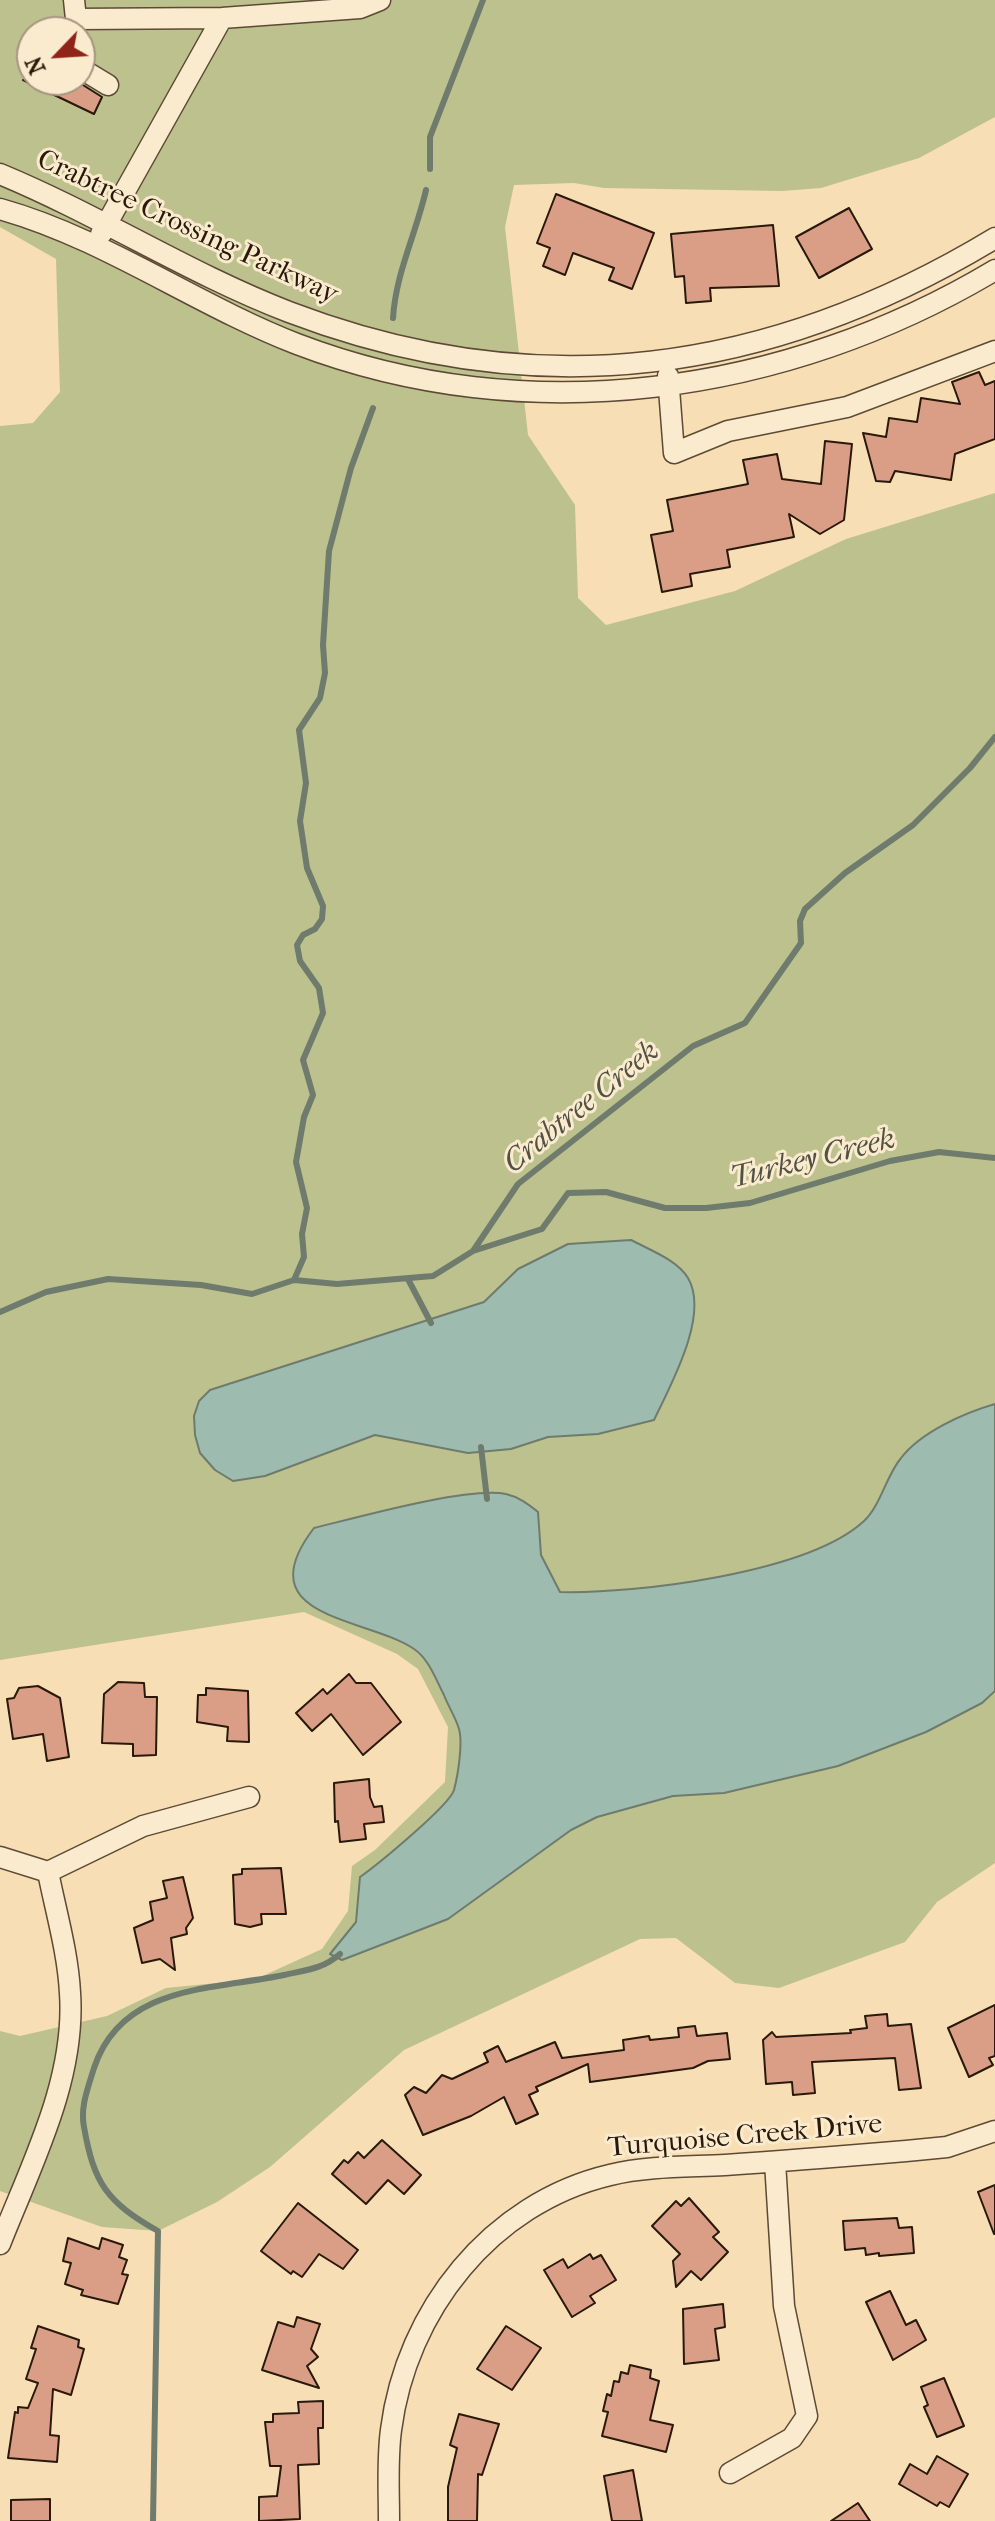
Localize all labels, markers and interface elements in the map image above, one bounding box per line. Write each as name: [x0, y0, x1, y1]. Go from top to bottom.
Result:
north arrow: [16, 16, 96, 96]
text: N: [21, 52, 51, 78]
street label: Crabtree Crossing Parkway: [31, 143, 343, 313]
water label: Crabtree Creek: [497, 1034, 667, 1182]
water label: Turkey Creek: [727, 1122, 899, 1198]
street label: Turquoise Creek Drive: [606, 2108, 884, 2166]

